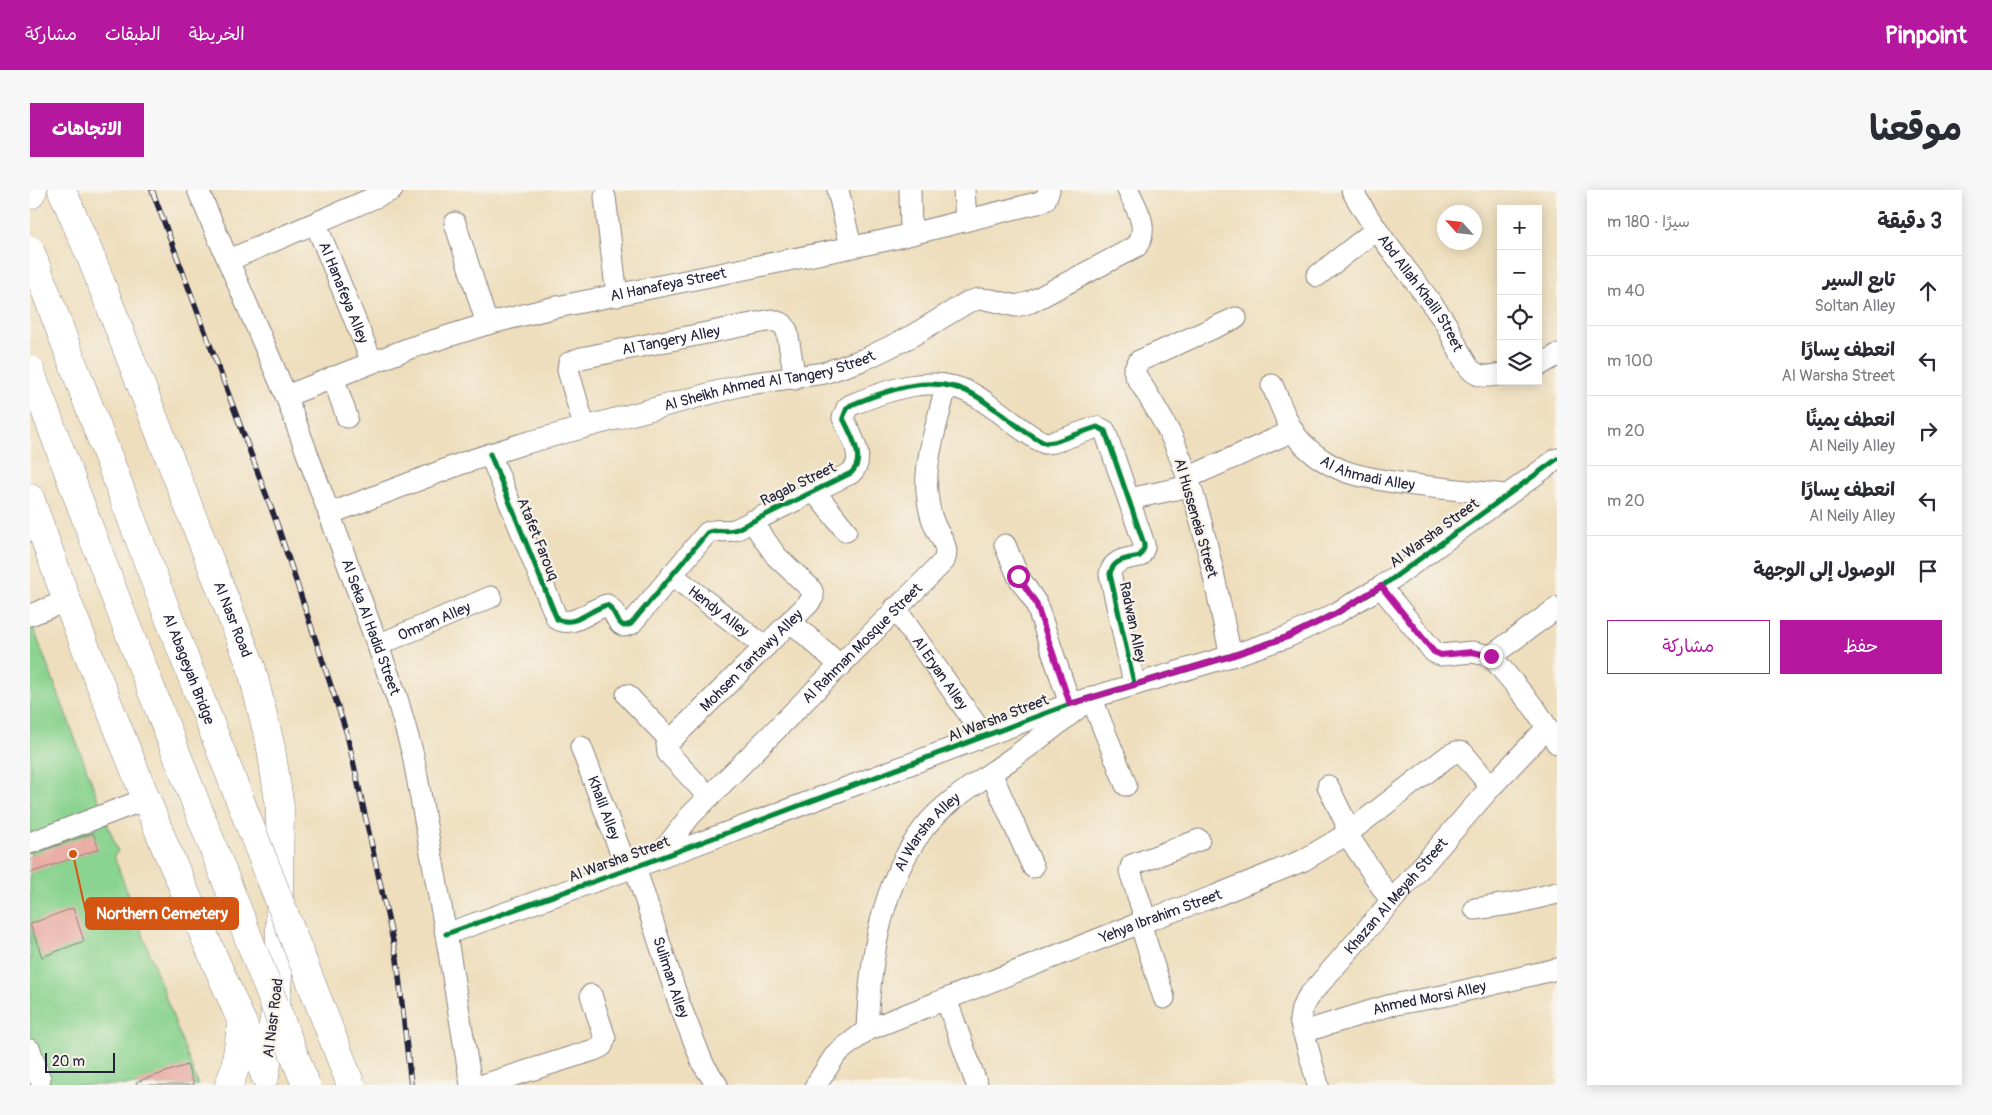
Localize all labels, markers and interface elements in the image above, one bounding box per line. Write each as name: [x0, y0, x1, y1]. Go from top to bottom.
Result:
text: Pinpoint: [1885, 21, 1967, 50]
text: مشاركة: [25, 23, 77, 46]
text: الطبقات: [105, 23, 161, 46]
text: الخريطة: [189, 23, 245, 46]
button: الاتجاهات: [30, 103, 144, 157]
text: موقعنا: [1869, 107, 1962, 151]
north arrow: [1437, 205, 1482, 250]
map controls: [1497, 205, 1542, 385]
button: +: [1497, 205, 1542, 250]
text: 3 دقيقة: [1877, 208, 1942, 235]
text: سيرًا · 180 m: [1607, 212, 1690, 232]
street label: Abd Allah Khalil Street: [1373, 231, 1467, 356]
street label: Al Hanafeya Alley: [314, 239, 373, 347]
button: −: [1497, 250, 1542, 295]
street label: Al Hanafeya Street: [608, 264, 729, 306]
text: تابع السير: [1823, 268, 1895, 292]
icon: ahead: [1914, 277, 1942, 305]
text: 40 m: [1607, 281, 1645, 301]
button: locate: [1497, 295, 1542, 340]
text: Soltan Alley: [1815, 296, 1895, 316]
street label: Al Tangery Alley: [620, 321, 722, 360]
text: انعطف يسارًا: [1801, 338, 1895, 362]
button: layers: [1497, 340, 1542, 385]
street label: Al Sheikh Ahmed Al Tangery Street: [662, 346, 879, 416]
icon: left: [1914, 347, 1942, 375]
text: 100 m: [1607, 351, 1653, 371]
text: Al Warsha Street: [1782, 366, 1895, 386]
text: انعطف يمينًا: [1806, 408, 1895, 432]
icon: right: [1914, 417, 1942, 445]
text: 20 m: [1607, 421, 1645, 441]
text: Al Neily Alley: [1809, 436, 1895, 456]
street label: Al Ahmadi Alley: [1316, 452, 1417, 495]
street label: Al Husseneia Street: [1169, 456, 1222, 581]
street label: Ragab Street: [757, 458, 840, 511]
text: انعطف يسارًا: [1801, 478, 1895, 502]
icon: left: [1914, 487, 1942, 515]
text: 20 m: [1607, 491, 1645, 511]
street label: Al Warsha Street: [1386, 494, 1484, 572]
street label: Atafet Farouq: [512, 495, 563, 583]
text: Al Neily Alley: [1809, 506, 1895, 526]
street label: Al Seka Al Hadid Street: [337, 556, 404, 699]
icon: arrive: [1914, 557, 1942, 585]
text: الوصول إلى الوجهة: [1753, 558, 1895, 582]
route start: [1007, 565, 1030, 588]
street label: Al Nasr Road: [209, 579, 256, 660]
street label: Al Rahman Mosque Street: [798, 579, 927, 708]
street label: Radwan Alley: [1115, 580, 1150, 665]
street label: Hendy Alley: [684, 582, 753, 641]
street label: Omran Alley: [395, 598, 474, 645]
street label: Mohsen Tantawy Alley: [696, 605, 808, 716]
street label: Al Abageyah Bridge: [158, 611, 219, 728]
button: مشاركة: [1607, 620, 1770, 674]
button: حفظ: [1780, 620, 1942, 674]
street label: Al Eryan Alley: [908, 633, 972, 714]
route end: [1480, 645, 1503, 668]
street label: Al Warsha Street: [945, 690, 1052, 746]
street label: Khalil Alley: [583, 773, 624, 843]
street label: Al Warsha Alley: [890, 788, 965, 875]
street label: Al Warsha Street: [566, 832, 673, 887]
street label: Khazan Al Meyah Street: [1340, 833, 1453, 959]
street label: Yehya Ibrahim Street: [1096, 885, 1226, 948]
callout: Northern Cemetery: [86, 898, 238, 929]
text: Northern Cemetery: [96, 904, 228, 924]
street label: Suliman Alley: [648, 934, 693, 1021]
street label: Al Nasr Road: [259, 977, 288, 1059]
street label: Ahmed Morsi Alley: [1370, 977, 1489, 1020]
scale bar: [45, 1050, 115, 1073]
text: 20 m: [52, 1053, 85, 1070]

